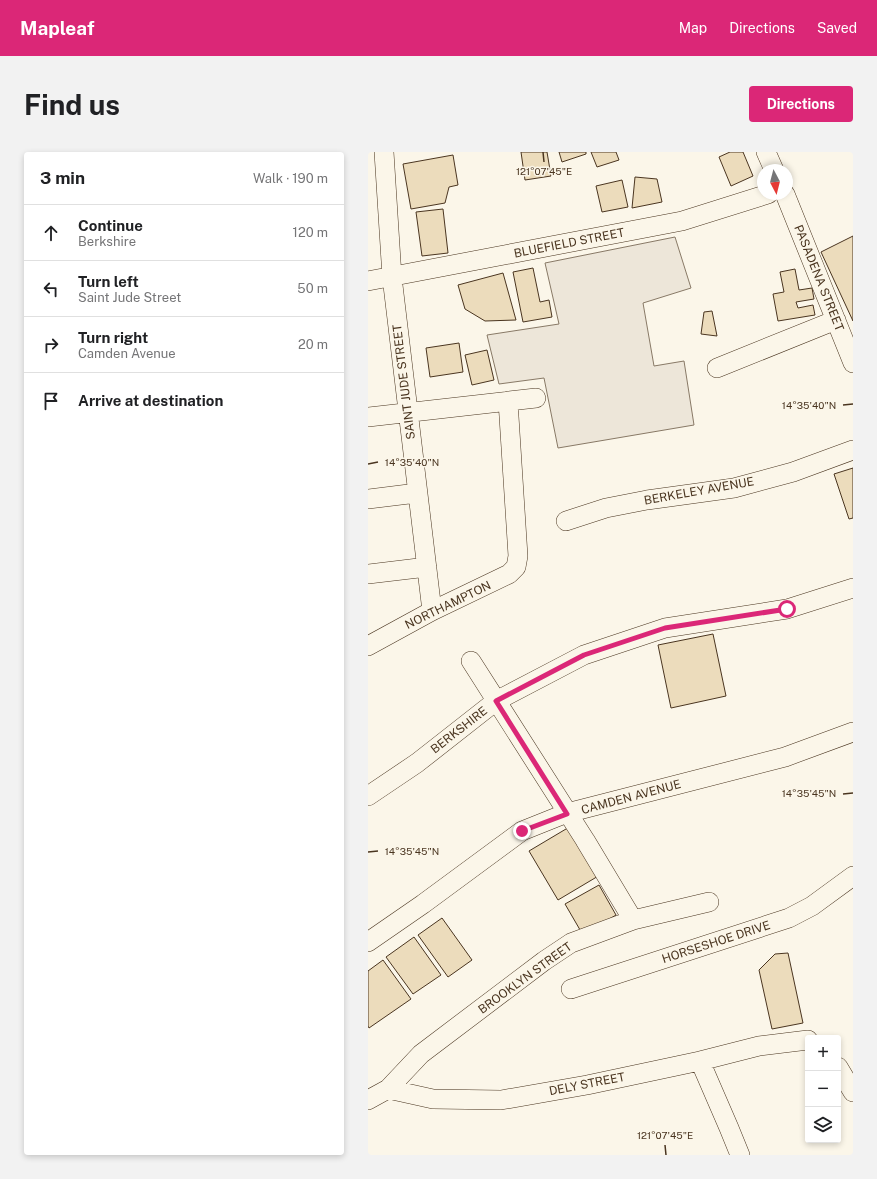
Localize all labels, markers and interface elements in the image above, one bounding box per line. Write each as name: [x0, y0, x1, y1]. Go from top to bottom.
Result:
text: Mapleaf: [20, 17, 94, 39]
text: Map: [679, 20, 707, 36]
text: Directions: [729, 20, 795, 36]
text: Saved: [817, 20, 857, 36]
button: Directions: [749, 86, 853, 122]
text: Find us: [24, 88, 120, 121]
north arrow: [757, 164, 793, 200]
text: 121°07'45"E: [516, 165, 572, 177]
text: 3 min: [40, 168, 85, 188]
text: Walk · 190 m: [253, 171, 328, 186]
text: Continue: [78, 217, 143, 234]
icon: ahead: [40, 222, 62, 244]
street label: PASADENA STREET: [791, 223, 847, 333]
text: 120 m: [293, 225, 328, 240]
street label: BLUEFIELD STREET: [513, 225, 625, 261]
text: Berkshire: [78, 234, 136, 249]
text: Turn left: [78, 273, 139, 290]
icon: left: [40, 278, 62, 300]
text: 50 m: [297, 281, 328, 296]
text: Saint Jude Street: [78, 290, 181, 305]
street label: SAINT JUDE STREET: [390, 324, 418, 440]
text: Turn right: [78, 329, 148, 346]
icon: right: [40, 334, 62, 356]
text: 20 m: [298, 337, 328, 352]
text: Camden Avenue: [78, 346, 176, 361]
icon: arrive: [40, 390, 62, 412]
text: Arrive at destination: [78, 392, 223, 409]
text: 14°35'40"N: [782, 399, 836, 411]
text: 14°35'40"N: [385, 456, 439, 468]
street label: BERKELEY AVENUE: [643, 474, 755, 508]
street label: NORTHAMPTON: [403, 578, 493, 632]
route start: [778, 600, 796, 618]
street label: BERKSHIRE: [428, 704, 490, 756]
street label: CAMDEN AVENUE: [580, 777, 682, 817]
text: 14°35'45"N: [782, 787, 836, 799]
route end: [513, 822, 531, 840]
text: 14°35'45"N: [385, 845, 439, 857]
street label: HORSESHOE DRIVE: [660, 918, 772, 966]
street label: BROOKLYN STREET: [475, 939, 575, 1017]
map controls: [805, 1035, 841, 1143]
button: +: [805, 1035, 841, 1071]
street label: DELY STREET: [548, 1070, 626, 1098]
button: −: [805, 1071, 841, 1107]
button: layers: [805, 1107, 841, 1143]
text: 121°07'45"E: [637, 1129, 693, 1141]

